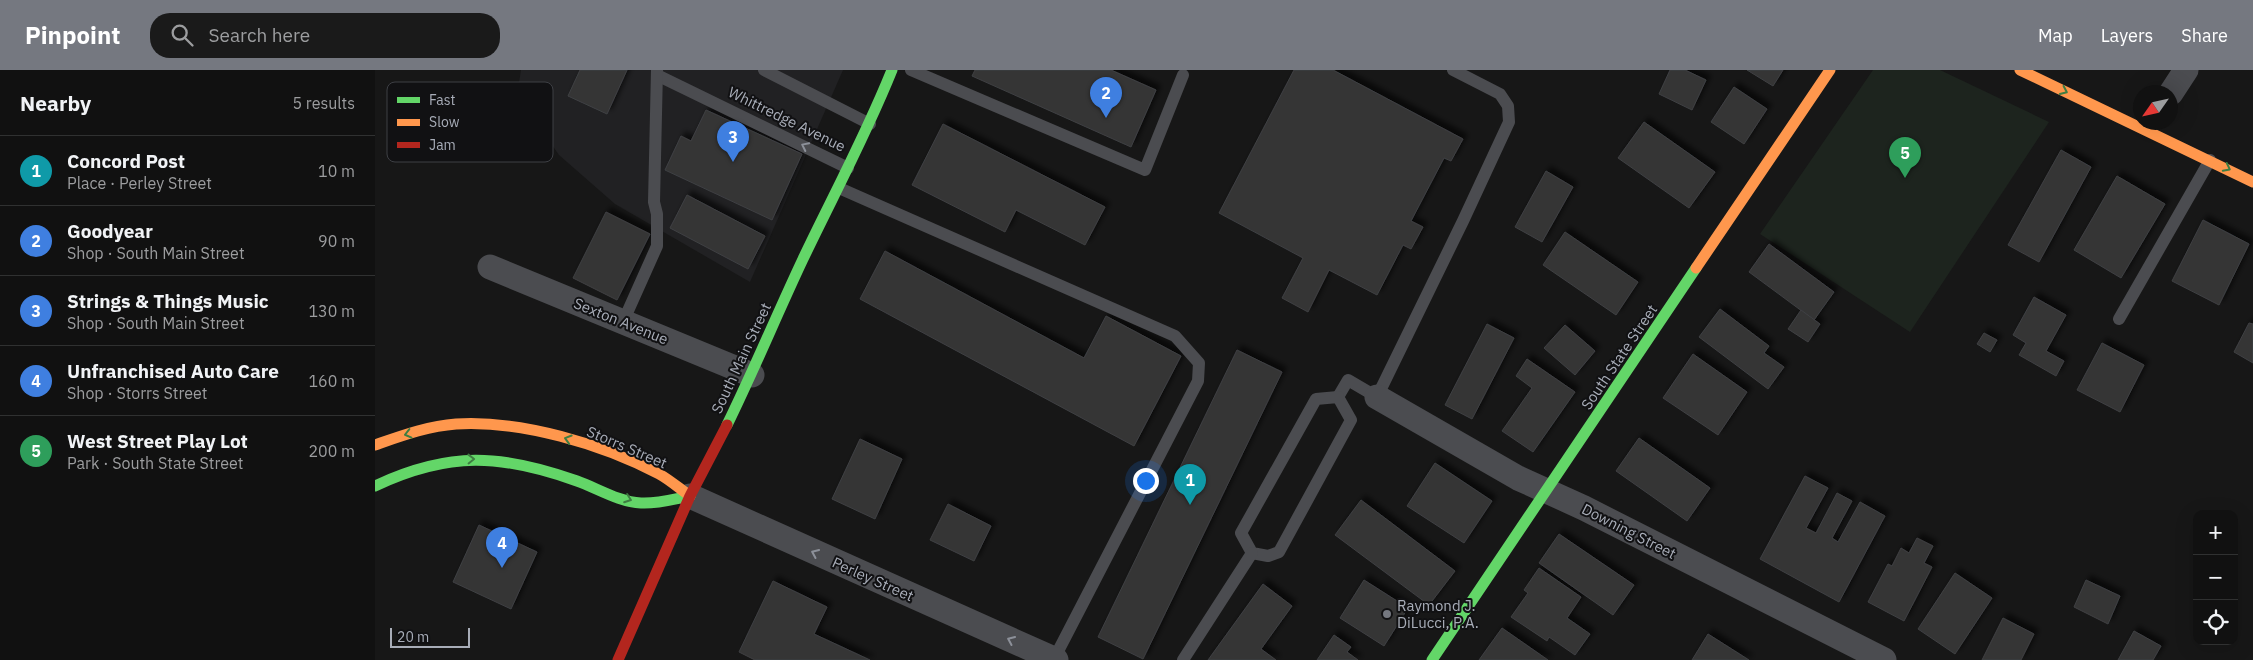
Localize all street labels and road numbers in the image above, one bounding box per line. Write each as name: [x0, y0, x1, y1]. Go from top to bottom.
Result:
street label: Whittredge Avenue: [725, 82, 849, 156]
street label: Sexton Avenue: [571, 293, 671, 349]
street label: South Main Street: [707, 300, 775, 416]
street label: South State Street: [1577, 301, 1661, 413]
street label: Storrs Street: [584, 422, 670, 472]
street label: Downing Street: [1579, 499, 1679, 563]
street label: Perley Street: [829, 553, 917, 605]

